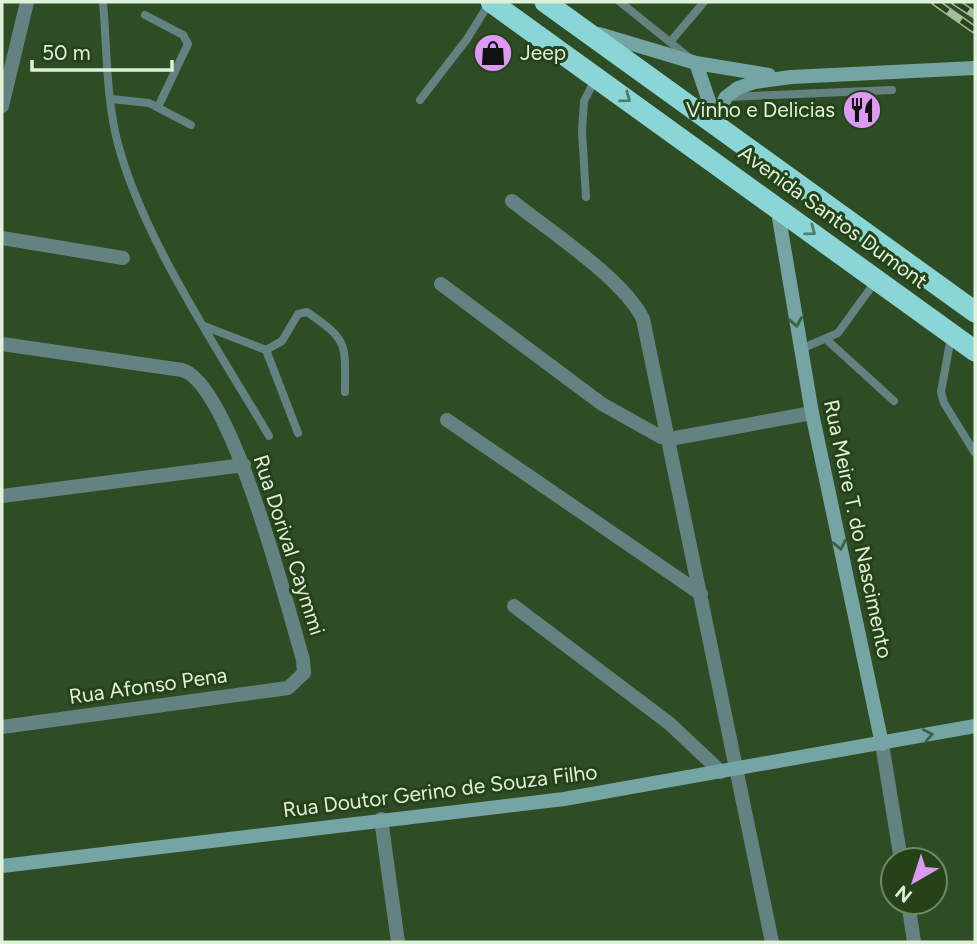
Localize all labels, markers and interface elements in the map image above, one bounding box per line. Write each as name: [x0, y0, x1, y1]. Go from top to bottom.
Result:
scale bar: [32, 28, 172, 72]
shop icon: Jeep: [472, 32, 514, 74]
text: 50 m: [42, 40, 91, 65]
place label: Jeep: [520, 40, 566, 65]
restaurant icon: Vinho e Delicias: [841, 89, 883, 131]
one-way arrow: [618, 90, 631, 102]
place label: Vinho e Delicias: [686, 97, 835, 122]
street label: Avenida Santos Dumont: [734, 140, 933, 293]
one-way arrow: [803, 223, 816, 235]
one-way arrow: [788, 316, 803, 327]
street label: Rua Meire T. do Nascimento: [819, 397, 898, 660]
street label: Rua Dorival Caymmi: [249, 452, 330, 638]
one-way arrow: [831, 539, 846, 551]
street label: Rua Afonso Pena: [67, 662, 229, 709]
one-way arrow: [922, 728, 934, 743]
street label: Rua Doutor Gerino de Souza Filho: [281, 759, 599, 822]
north arrow: [879, 846, 949, 916]
text: N: [891, 880, 917, 907]

